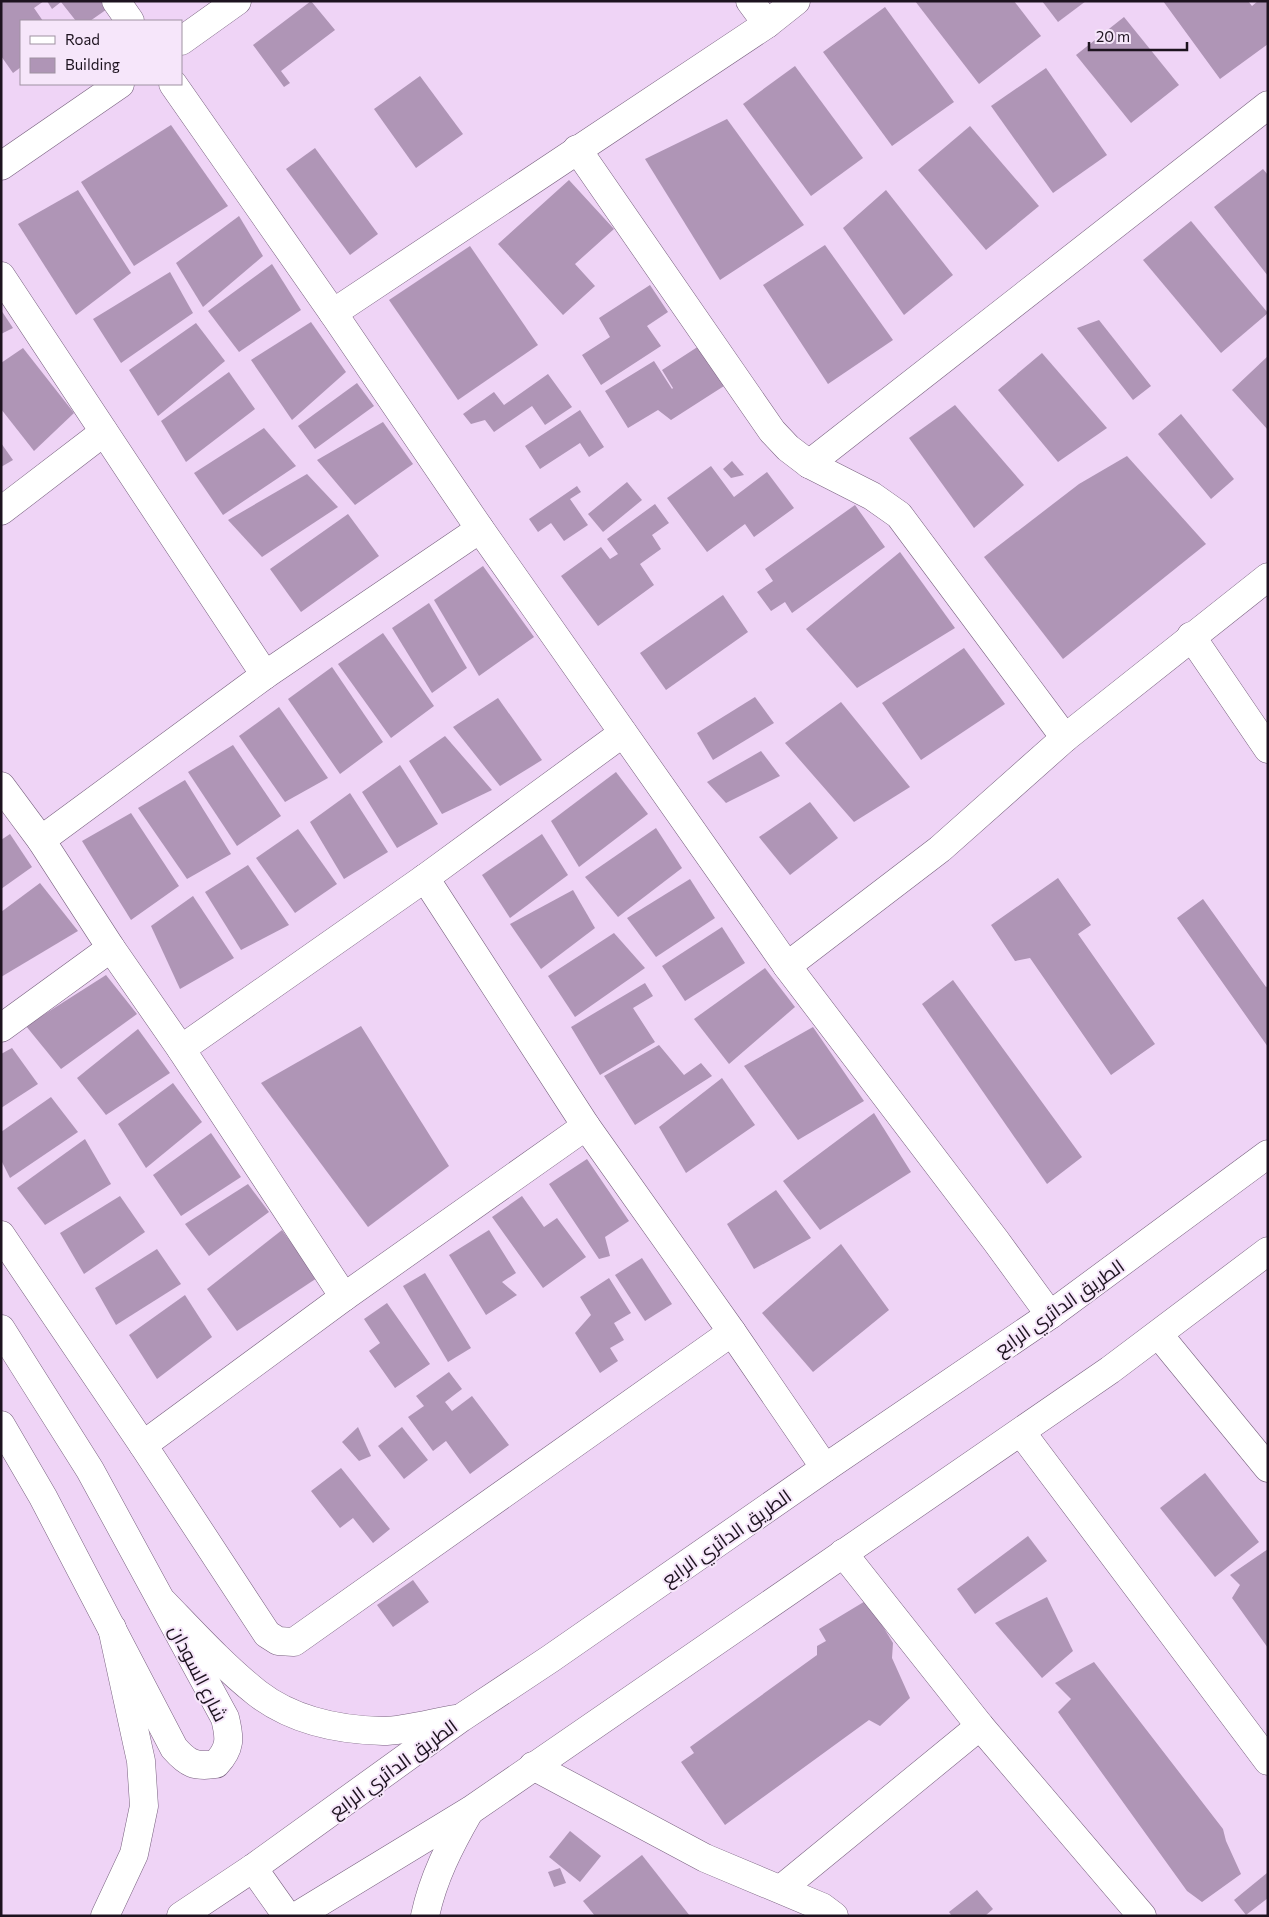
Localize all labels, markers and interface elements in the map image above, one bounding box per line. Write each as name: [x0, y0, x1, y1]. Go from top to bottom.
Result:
legend: [20, 20, 182, 85]
scale bar: [1089, 20, 1186, 52]
text: 20 m: [1096, 27, 1130, 45]
text: Road: [65, 30, 100, 48]
text: Building: [65, 55, 120, 73]
street label: الطريق الدائري الرابع: [990, 1254, 1130, 1364]
street label: الطريق الدائري الرابع: [657, 1484, 797, 1594]
street label: شارع السودان: [162, 1621, 233, 1726]
street label: الطريق الدائري الرابع: [324, 1714, 464, 1825]

